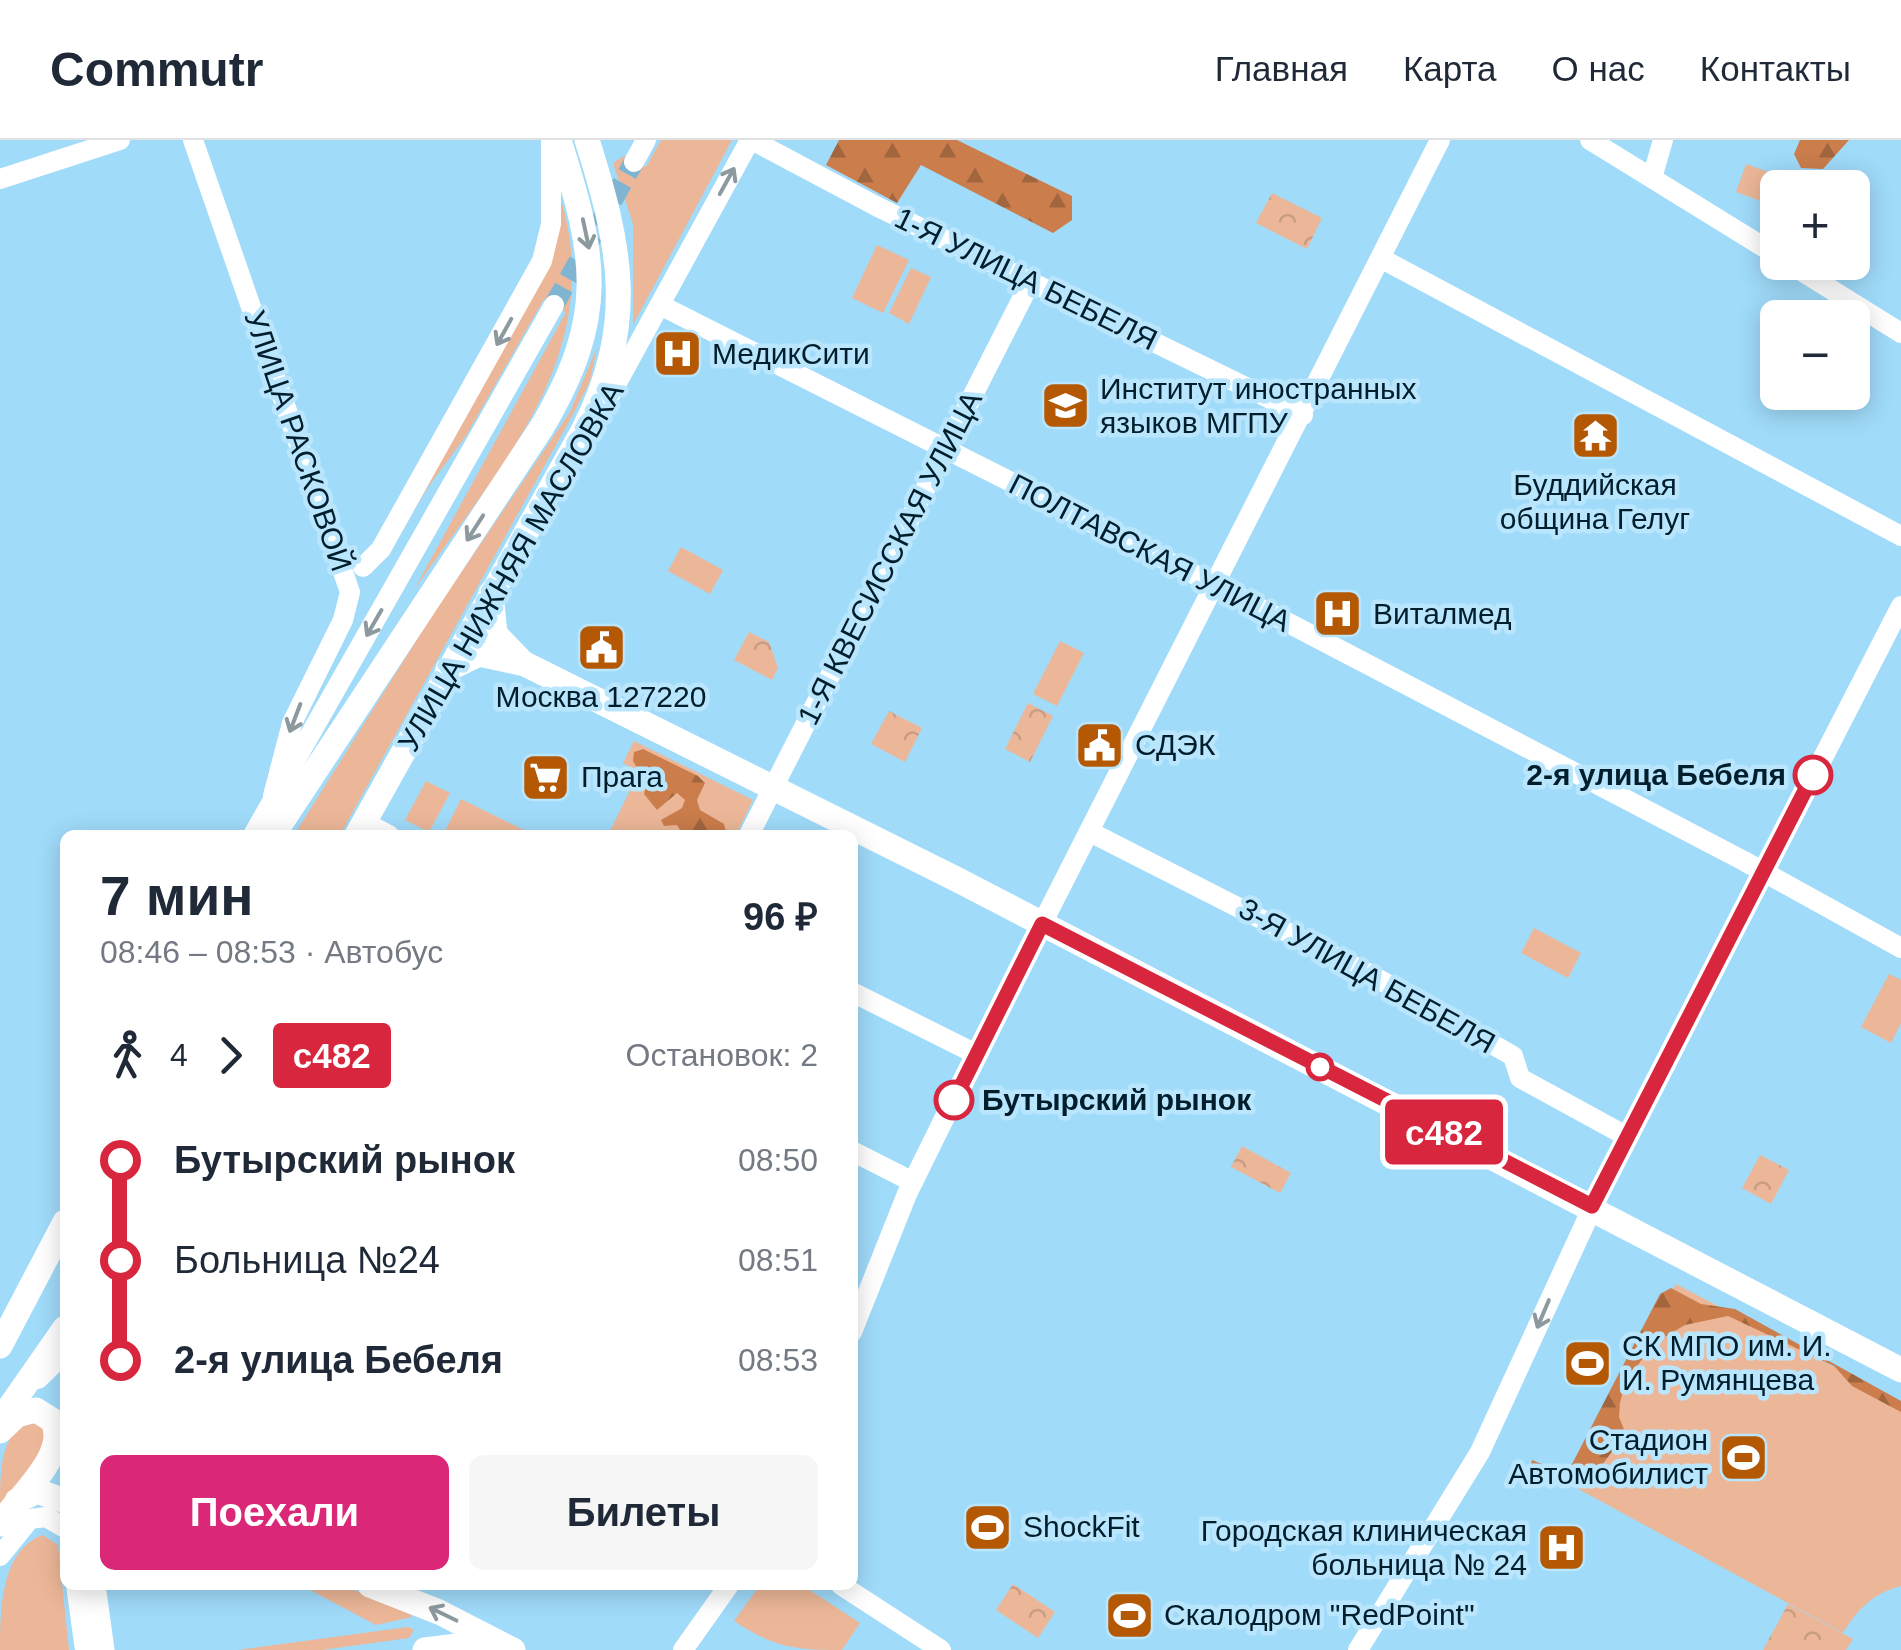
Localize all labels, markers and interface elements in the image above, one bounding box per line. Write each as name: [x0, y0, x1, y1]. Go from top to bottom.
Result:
text: Commutr: [50, 43, 263, 96]
text: Главная: [1215, 49, 1348, 88]
text: Карта: [1403, 49, 1497, 88]
text: О нас: [1552, 49, 1645, 88]
text: Контакты: [1700, 49, 1851, 88]
one-way arrow: [718, 167, 738, 196]
map controls: [1760, 170, 1870, 410]
button: +: [1760, 170, 1870, 280]
street label: 1-Я УЛИЦА БЕБЕЛЯ: [890, 201, 1163, 356]
one-way arrow: [577, 217, 596, 249]
button: −: [1760, 300, 1870, 410]
street label: УЛИЦА РАСКОВОЙ: [238, 306, 359, 575]
one-way arrow: [494, 316, 514, 346]
hospital icon: МедикСити: [651, 328, 703, 380]
place label: МедикСити: [712, 337, 870, 370]
place label: Институт иностранных языков МГПУ: [1100, 372, 1417, 439]
street label: УЛИЦА НИЖНЯЯ МАСЛОВКА: [391, 377, 630, 757]
school or university icon: Институт иностранных языков МГПУ: [1039, 380, 1091, 432]
street label: 1-Я КВЕСИССКАЯ УЛИЦА: [791, 386, 988, 730]
temple icon: Буддийская община Гелуг: [1569, 410, 1621, 462]
street label: ПОЛТАВСКАЯ УЛИЦА: [1004, 467, 1296, 638]
place label: Буддийская община Гелуг: [1500, 468, 1690, 535]
one-way arrow: [465, 513, 486, 541]
hospital icon: Виталмед: [1312, 588, 1364, 640]
place label: Виталмед: [1373, 597, 1512, 630]
one-way arrow: [364, 607, 384, 637]
public building icon: Москва 127220: [575, 622, 627, 674]
place label: Москва 127220: [496, 680, 706, 713]
one-way arrow: [285, 702, 303, 733]
public building icon: СДЭК: [1074, 719, 1126, 771]
place label: СДЭК: [1135, 728, 1216, 761]
supermarket icon: Прага: [520, 751, 572, 803]
marker: 2-я улица Бебеля: [1794, 756, 1832, 794]
place label: 2-я улица Бебеля: [1526, 758, 1786, 791]
place label: Прага: [581, 760, 663, 793]
text: 7 мин: [100, 865, 254, 927]
street label: 3-Я УЛИЦА БЕБЕЛЯ: [1234, 891, 1501, 1060]
text: 96 ₽: [743, 896, 818, 938]
text: 08:46 – 08:53 · Автобус: [100, 934, 443, 970]
icon: walk: [100, 1028, 155, 1083]
icon: forward: [203, 1028, 258, 1083]
text: с482: [293, 1036, 371, 1075]
text: 4: [170, 1037, 188, 1073]
text: Остановок: 2: [626, 1037, 818, 1073]
unlabelled marker: [1307, 1054, 1333, 1080]
marker: Бутырский рынок: [935, 1081, 973, 1119]
place label: Бутырский рынок: [982, 1083, 1252, 1116]
line badge: с482: [1374, 1100, 1514, 1164]
text: с482: [1405, 1113, 1483, 1152]
text: Бутырский рынок: [174, 1139, 515, 1181]
text: 08:50: [738, 1142, 818, 1178]
text: Больница №24: [174, 1239, 440, 1281]
text: 08:51: [738, 1242, 818, 1278]
one-way arrow: [1533, 1298, 1551, 1329]
place label: СК МПО им. И. И. Румянцева: [1622, 1329, 1832, 1396]
sports icon: СК МПО им. И. И. Румянцева: [1561, 1337, 1613, 1389]
text: 2-я улица Бебеля: [174, 1339, 503, 1381]
text: 08:53: [738, 1342, 818, 1378]
place label: Стадион Автомобилист: [1508, 1423, 1708, 1490]
sports icon: Стадион Автомобилист: [1717, 1431, 1769, 1483]
button: Поехали: [100, 1455, 449, 1570]
button: Билеты: [469, 1455, 818, 1570]
sports icon: ShockFit: [962, 1501, 1014, 1553]
place label: ShockFit: [1023, 1510, 1140, 1543]
place label: Городская клиническая больница № 24: [1201, 1514, 1527, 1581]
hospital icon: Городская клиническая больница № 24: [1536, 1522, 1588, 1574]
sports icon: Скалодром "RedPoint": [1103, 1589, 1155, 1641]
place label: Скалодром "RedPoint": [1164, 1598, 1475, 1631]
one-way arrow: [428, 1604, 458, 1623]

